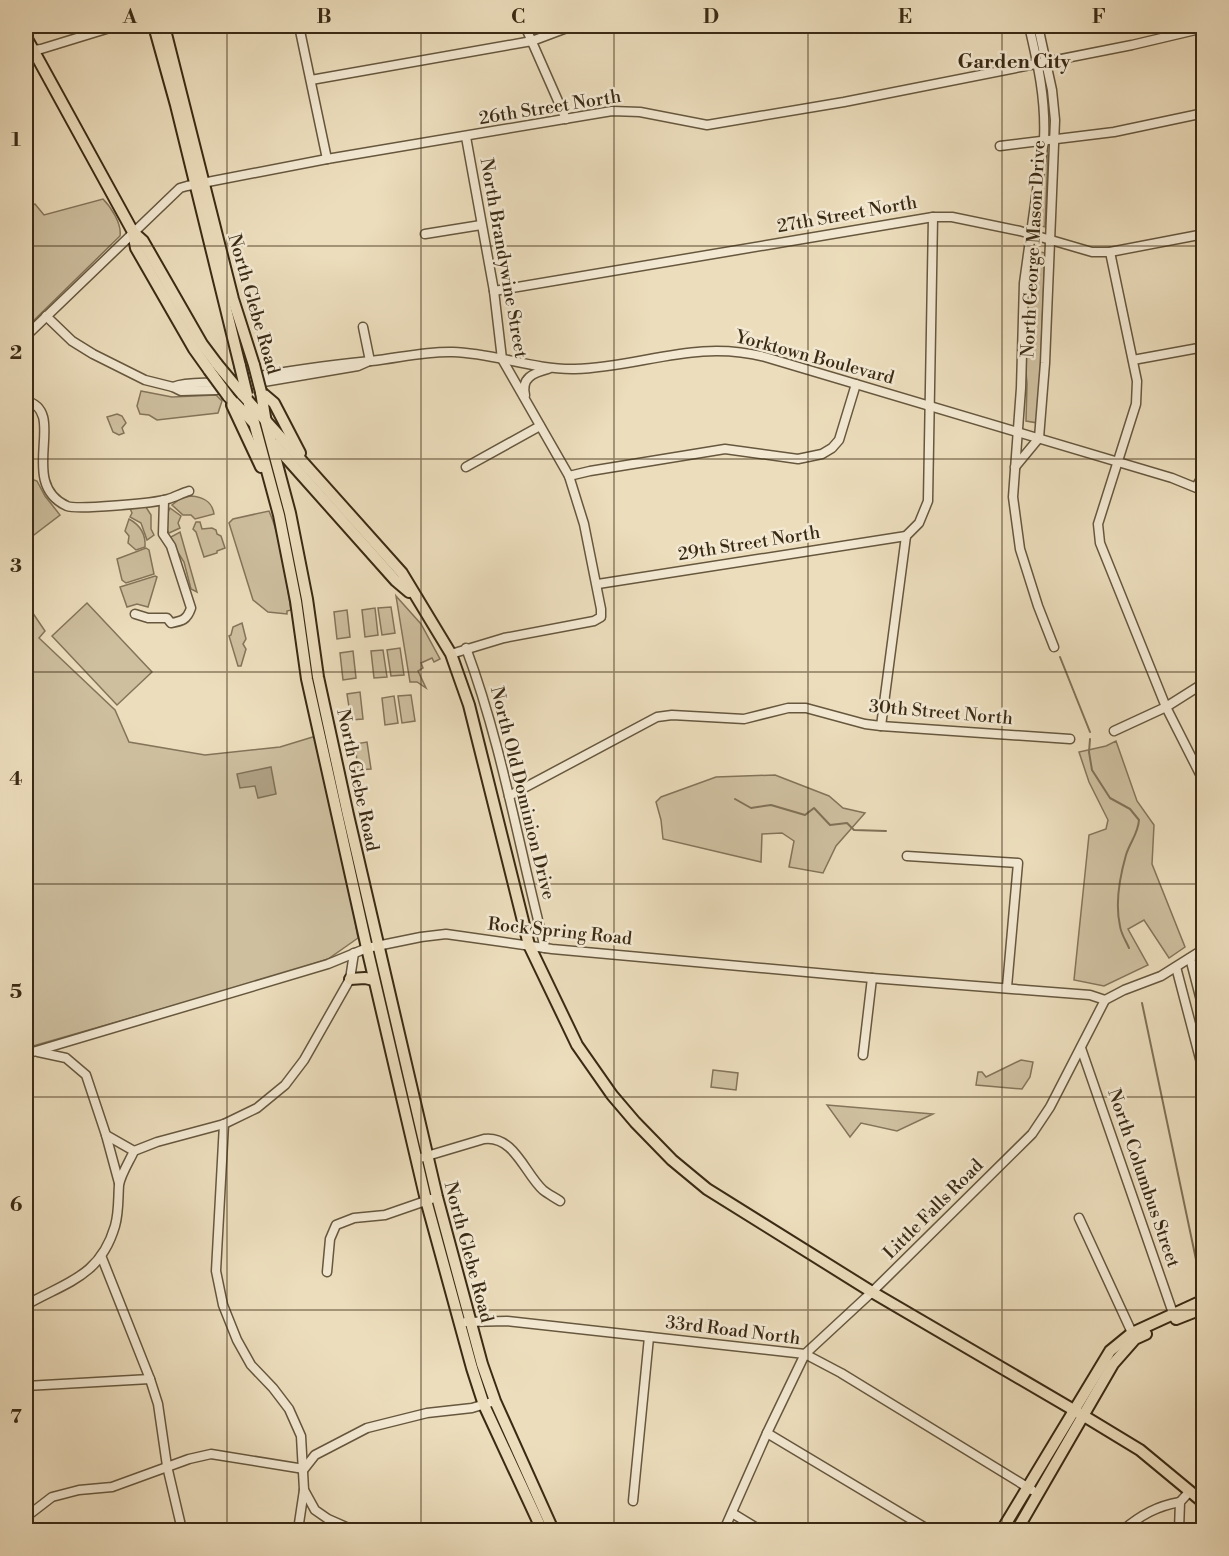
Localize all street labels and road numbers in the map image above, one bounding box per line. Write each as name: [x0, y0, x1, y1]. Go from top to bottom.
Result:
street label: 26th Street North: [477, 85, 623, 130]
street label: North George Mason Drive: [1016, 140, 1051, 358]
street label: North Brandywine Street: [475, 156, 533, 360]
street label: 27th Street North: [775, 191, 919, 238]
street label: North Glebe Road: [222, 231, 285, 378]
street label: Yorktown Boulevard: [732, 325, 898, 390]
street label: 29th Street North: [676, 521, 822, 566]
street label: North Old Dominion Drive: [485, 684, 560, 902]
street label: 30th Street North: [868, 695, 1014, 730]
street label: North Glebe Road: [331, 707, 384, 854]
street label: Rock Spring Road: [487, 912, 634, 951]
street label: North Columbus Street: [1102, 1086, 1185, 1271]
street label: Little Falls Road: [878, 1154, 989, 1264]
street label: North Glebe Road: [439, 1179, 499, 1326]
street label: 33rd Road North: [664, 1311, 802, 1350]

